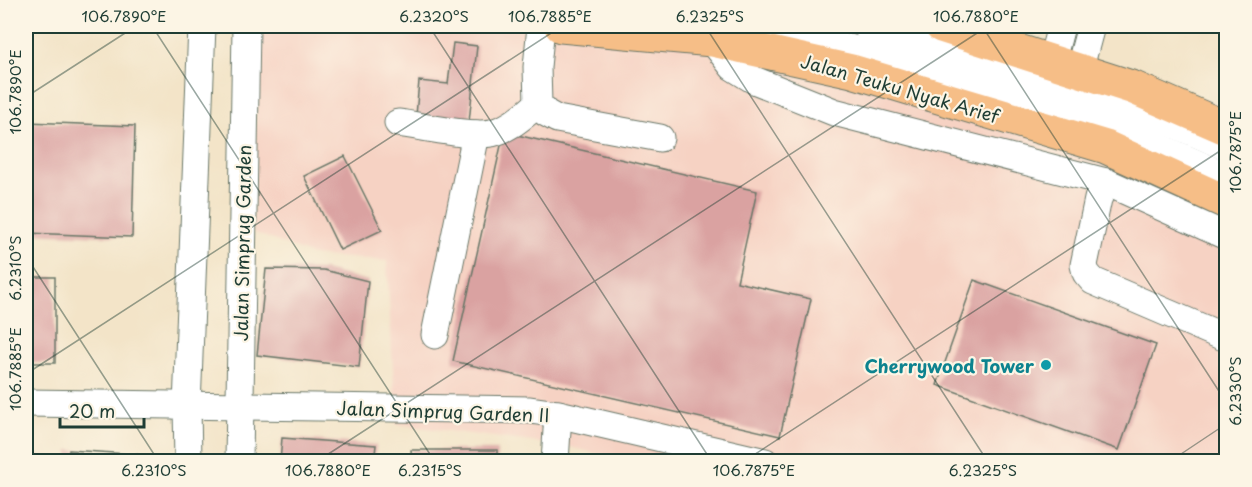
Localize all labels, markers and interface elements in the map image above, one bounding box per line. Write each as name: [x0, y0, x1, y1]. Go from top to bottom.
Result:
text: 106.7890°E: [81, 4, 167, 27]
text: 6.2320°S: [399, 4, 469, 27]
text: 106.7885°E: [508, 4, 592, 27]
text: 6.2325°S: [676, 4, 744, 27]
text: 106.7880°E: [933, 4, 1019, 27]
street label: Jalan Teuku Nyak Arief: [798, 47, 1004, 130]
text: 106.7890°E: [3, 49, 26, 135]
text: 106.7875°E: [1223, 111, 1246, 193]
street label: Jalan Simprug Garden: [227, 145, 257, 341]
text: 6.2310°S: [3, 235, 26, 301]
text: 106.7885°E: [3, 327, 26, 411]
place label: Cherrywood Tower: [864, 352, 1035, 379]
text: 6.2330°S: [1223, 356, 1246, 426]
marker: Cherrywood Tower: [1039, 358, 1053, 372]
scale bar: [60, 391, 144, 429]
street label: Jalan Simprug Garden II: [336, 394, 550, 428]
text: 20 m: [69, 397, 115, 424]
text: 6.2310°S: [121, 458, 187, 481]
text: 106.7880°E: [285, 458, 371, 481]
text: 6.2315°S: [398, 458, 462, 481]
text: 106.7875°E: [713, 458, 795, 481]
text: 6.2325°S: [949, 458, 1017, 481]

